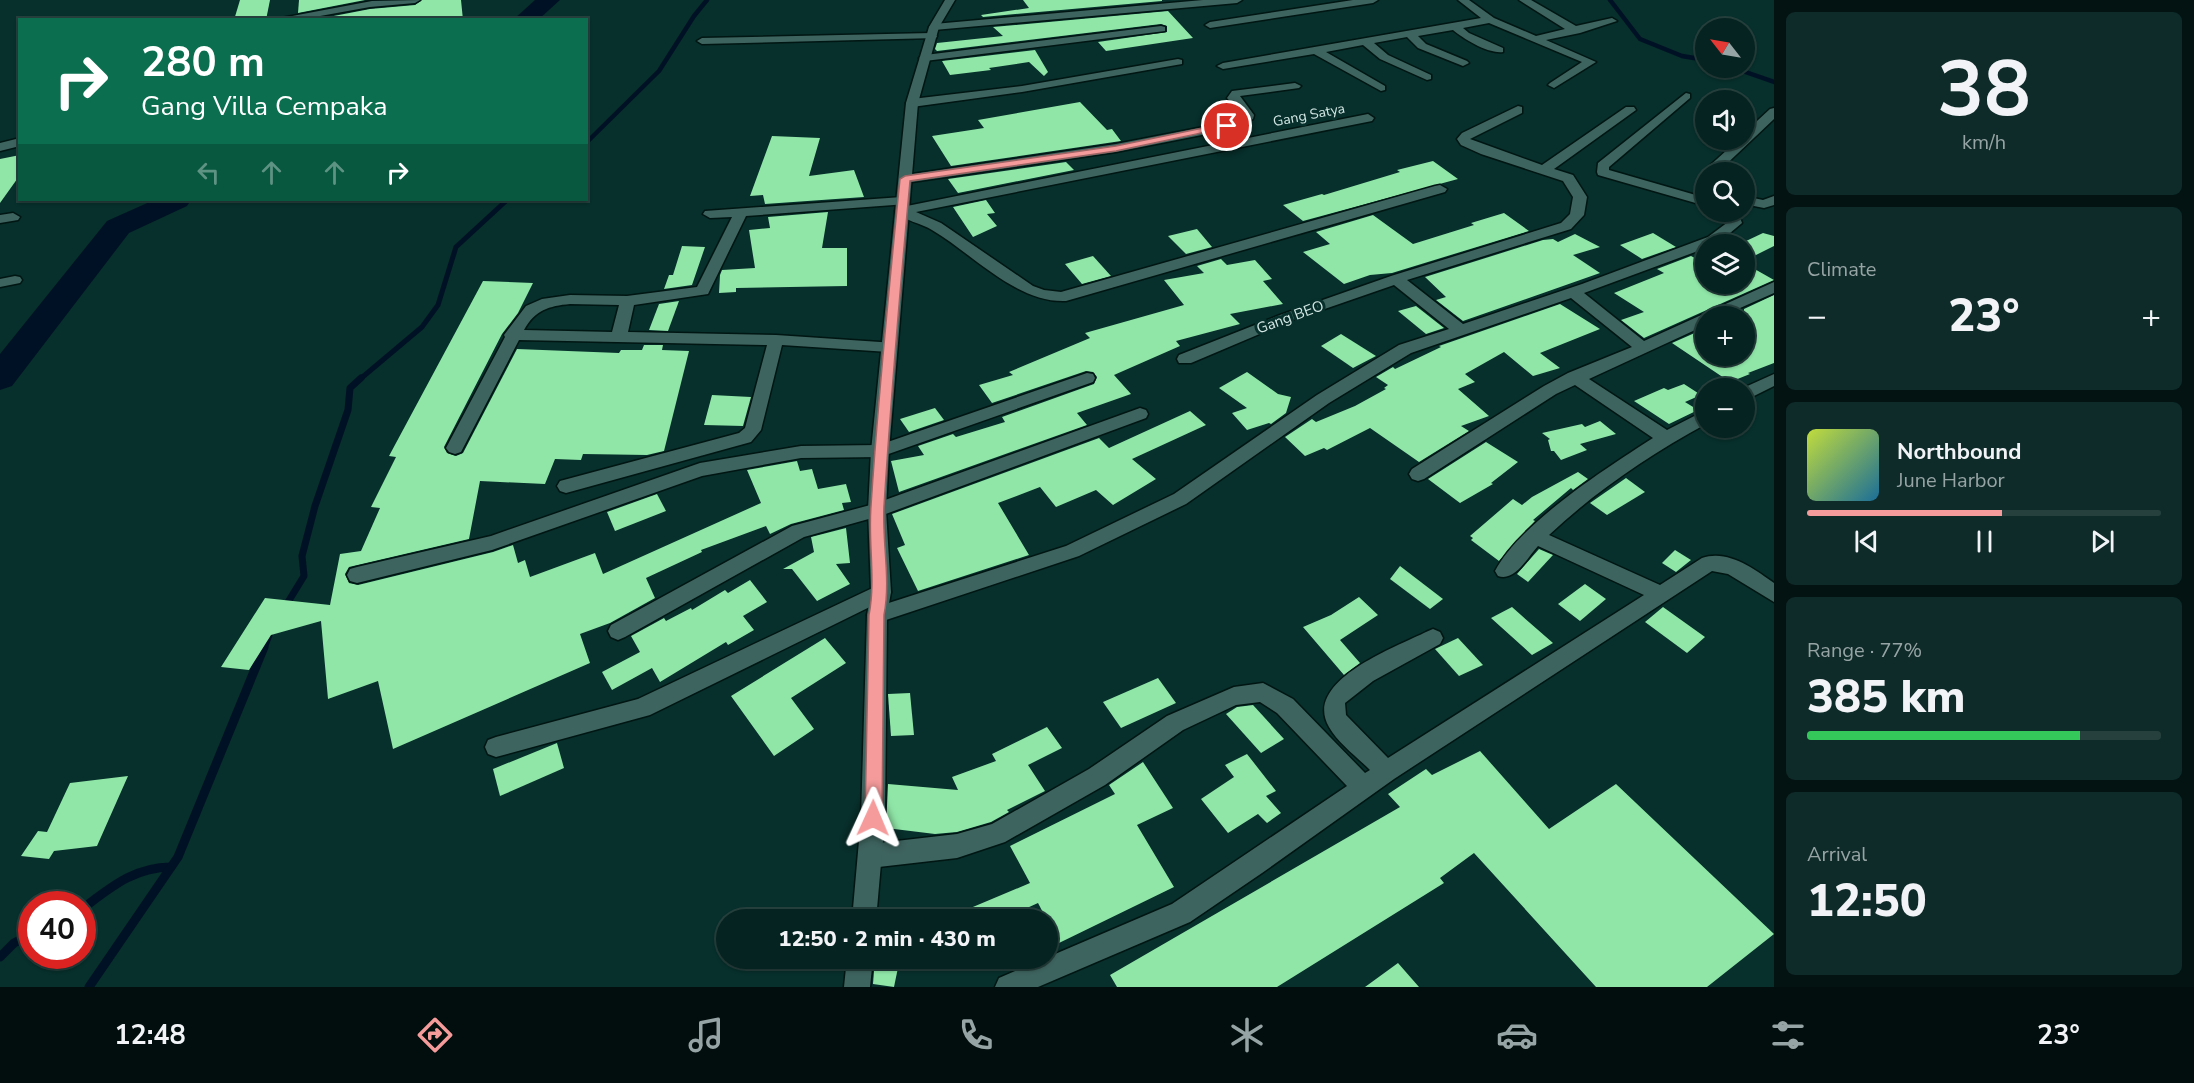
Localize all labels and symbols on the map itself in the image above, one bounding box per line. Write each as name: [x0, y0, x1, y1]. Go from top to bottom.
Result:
north arrow: [1695, 18, 1755, 78]
street label: Gang Satya: [1271, 99, 1347, 131]
pin: [1201, 100, 1252, 151]
street label: Gang BEO: [1254, 296, 1326, 338]
position arrow: [841, 786, 905, 850]
speed limit sign: 40: [18, 891, 96, 969]

